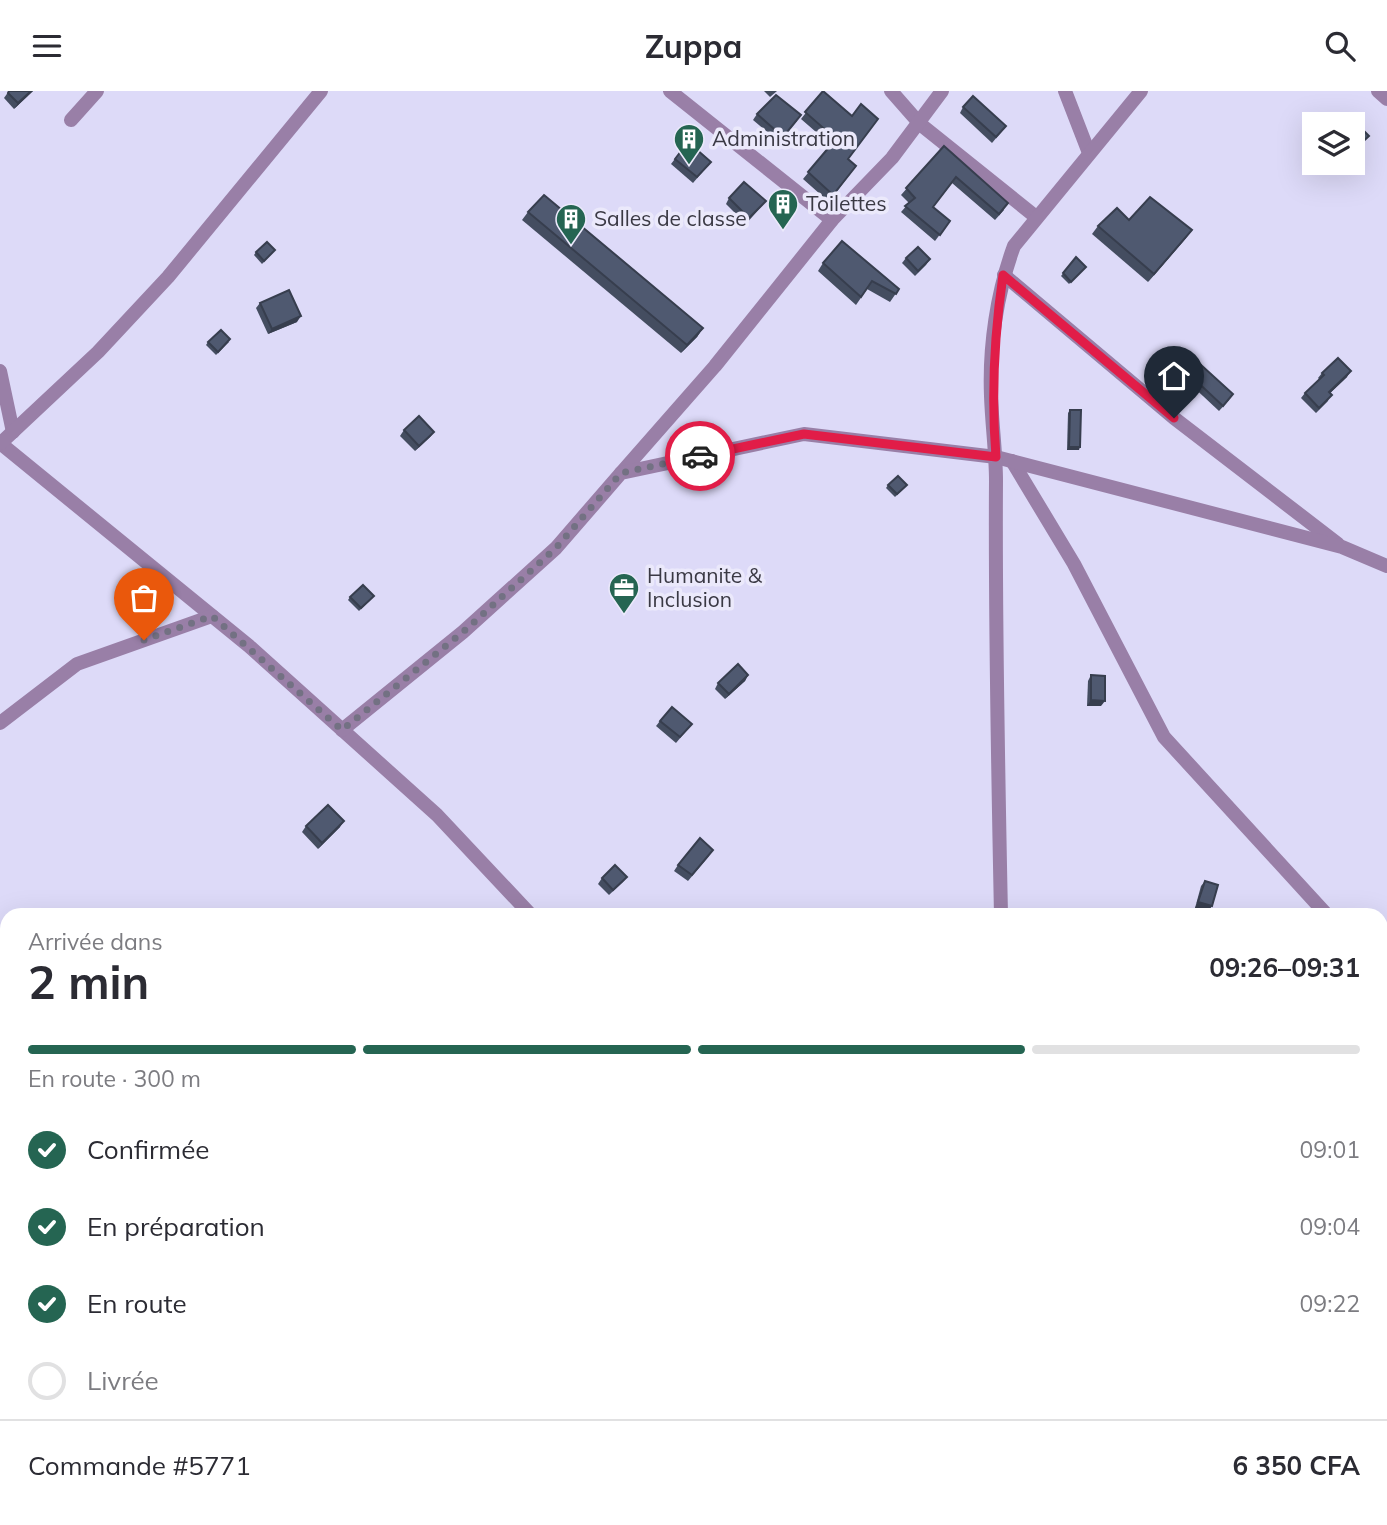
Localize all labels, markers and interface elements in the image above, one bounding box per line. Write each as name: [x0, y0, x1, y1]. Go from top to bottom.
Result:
text: Zuppa: [645, 26, 742, 66]
icon: menu: [28, 27, 66, 65]
icon: search: [1321, 27, 1359, 65]
map controls: [1302, 112, 1365, 175]
button: layers: [1302, 112, 1365, 175]
building icon: Administration: [672, 122, 706, 166]
place label: Administration: [712, 125, 855, 151]
building icon: Toilettes: [766, 187, 800, 231]
place label: Toilettes: [806, 190, 887, 216]
building icon: Salles de classe: [554, 202, 588, 246]
place label: Salles de classe: [594, 205, 747, 231]
pin: [1144, 346, 1204, 418]
icon: home: [1155, 357, 1193, 395]
courier: [665, 421, 735, 491]
icon: car: [681, 437, 719, 475]
place label: Humanite & Inclusion: [647, 562, 763, 612]
pin: [114, 568, 174, 640]
office icon: Humanite & Inclusion: [607, 571, 641, 615]
icon: bag: [125, 579, 163, 617]
text: Arrivée dans: [28, 927, 163, 956]
text: 09:26–09:31: [1209, 951, 1360, 984]
text: 2 min: [28, 953, 149, 1011]
text: En route · 300 m: [28, 1064, 201, 1093]
icon: check: [28, 1131, 66, 1169]
text: Confirmée: [87, 1133, 209, 1166]
text: 09:01: [1300, 1135, 1360, 1164]
icon: check: [28, 1208, 66, 1246]
text: En préparation: [87, 1210, 265, 1243]
text: 09:04: [1300, 1212, 1360, 1241]
icon: check: [28, 1285, 66, 1323]
text: En route: [87, 1287, 187, 1320]
text: 09:22: [1300, 1289, 1360, 1318]
text: Livrée: [87, 1364, 159, 1397]
text: Commande #5771: [28, 1449, 251, 1482]
text: 6 350 CFA: [1233, 1449, 1360, 1482]

